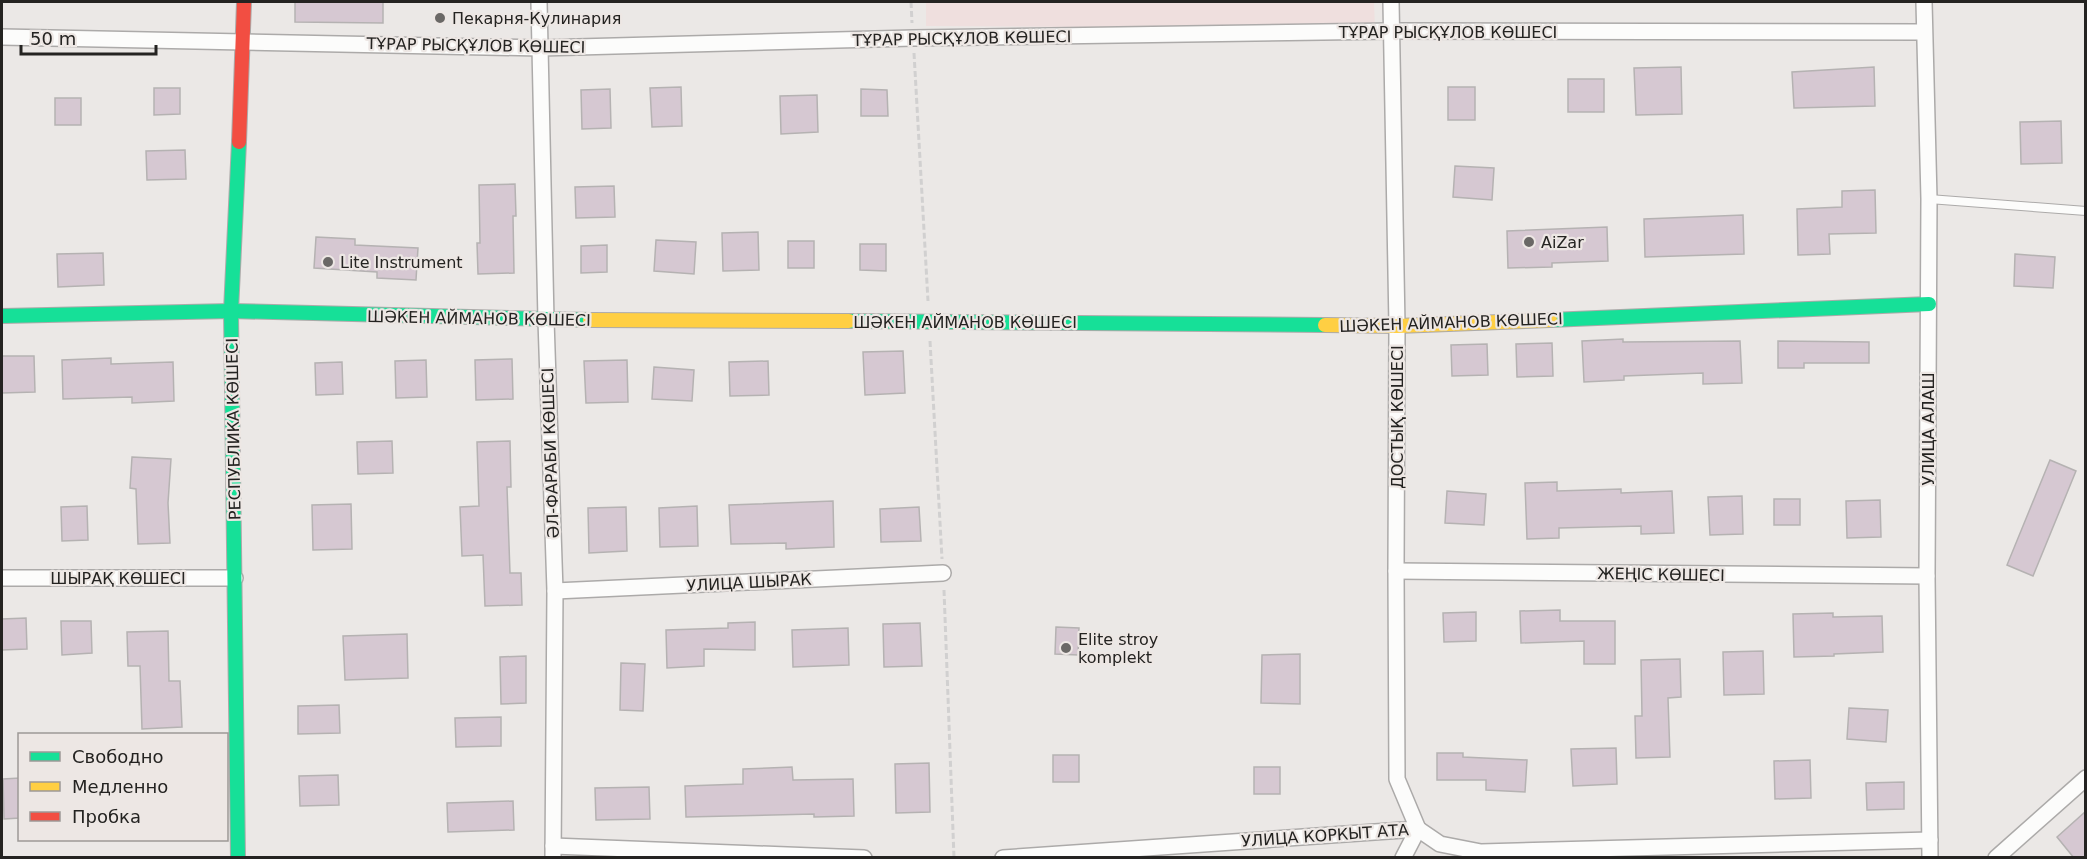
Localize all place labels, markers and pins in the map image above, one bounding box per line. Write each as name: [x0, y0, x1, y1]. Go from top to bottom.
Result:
place label: Пекарня-Кулинария: [452, 9, 621, 28]
marker: Пекарня-Кулинария: [433, 11, 447, 25]
place label: AiZar: [1541, 233, 1584, 252]
marker: AiZar: [1522, 235, 1536, 249]
place label: Lite Instrument: [340, 253, 463, 272]
marker: Lite Instrument: [321, 255, 335, 269]
place label: Elite stroy komplekt: [1078, 630, 1158, 667]
marker: Elite stroy komplekt: [1059, 641, 1073, 655]

